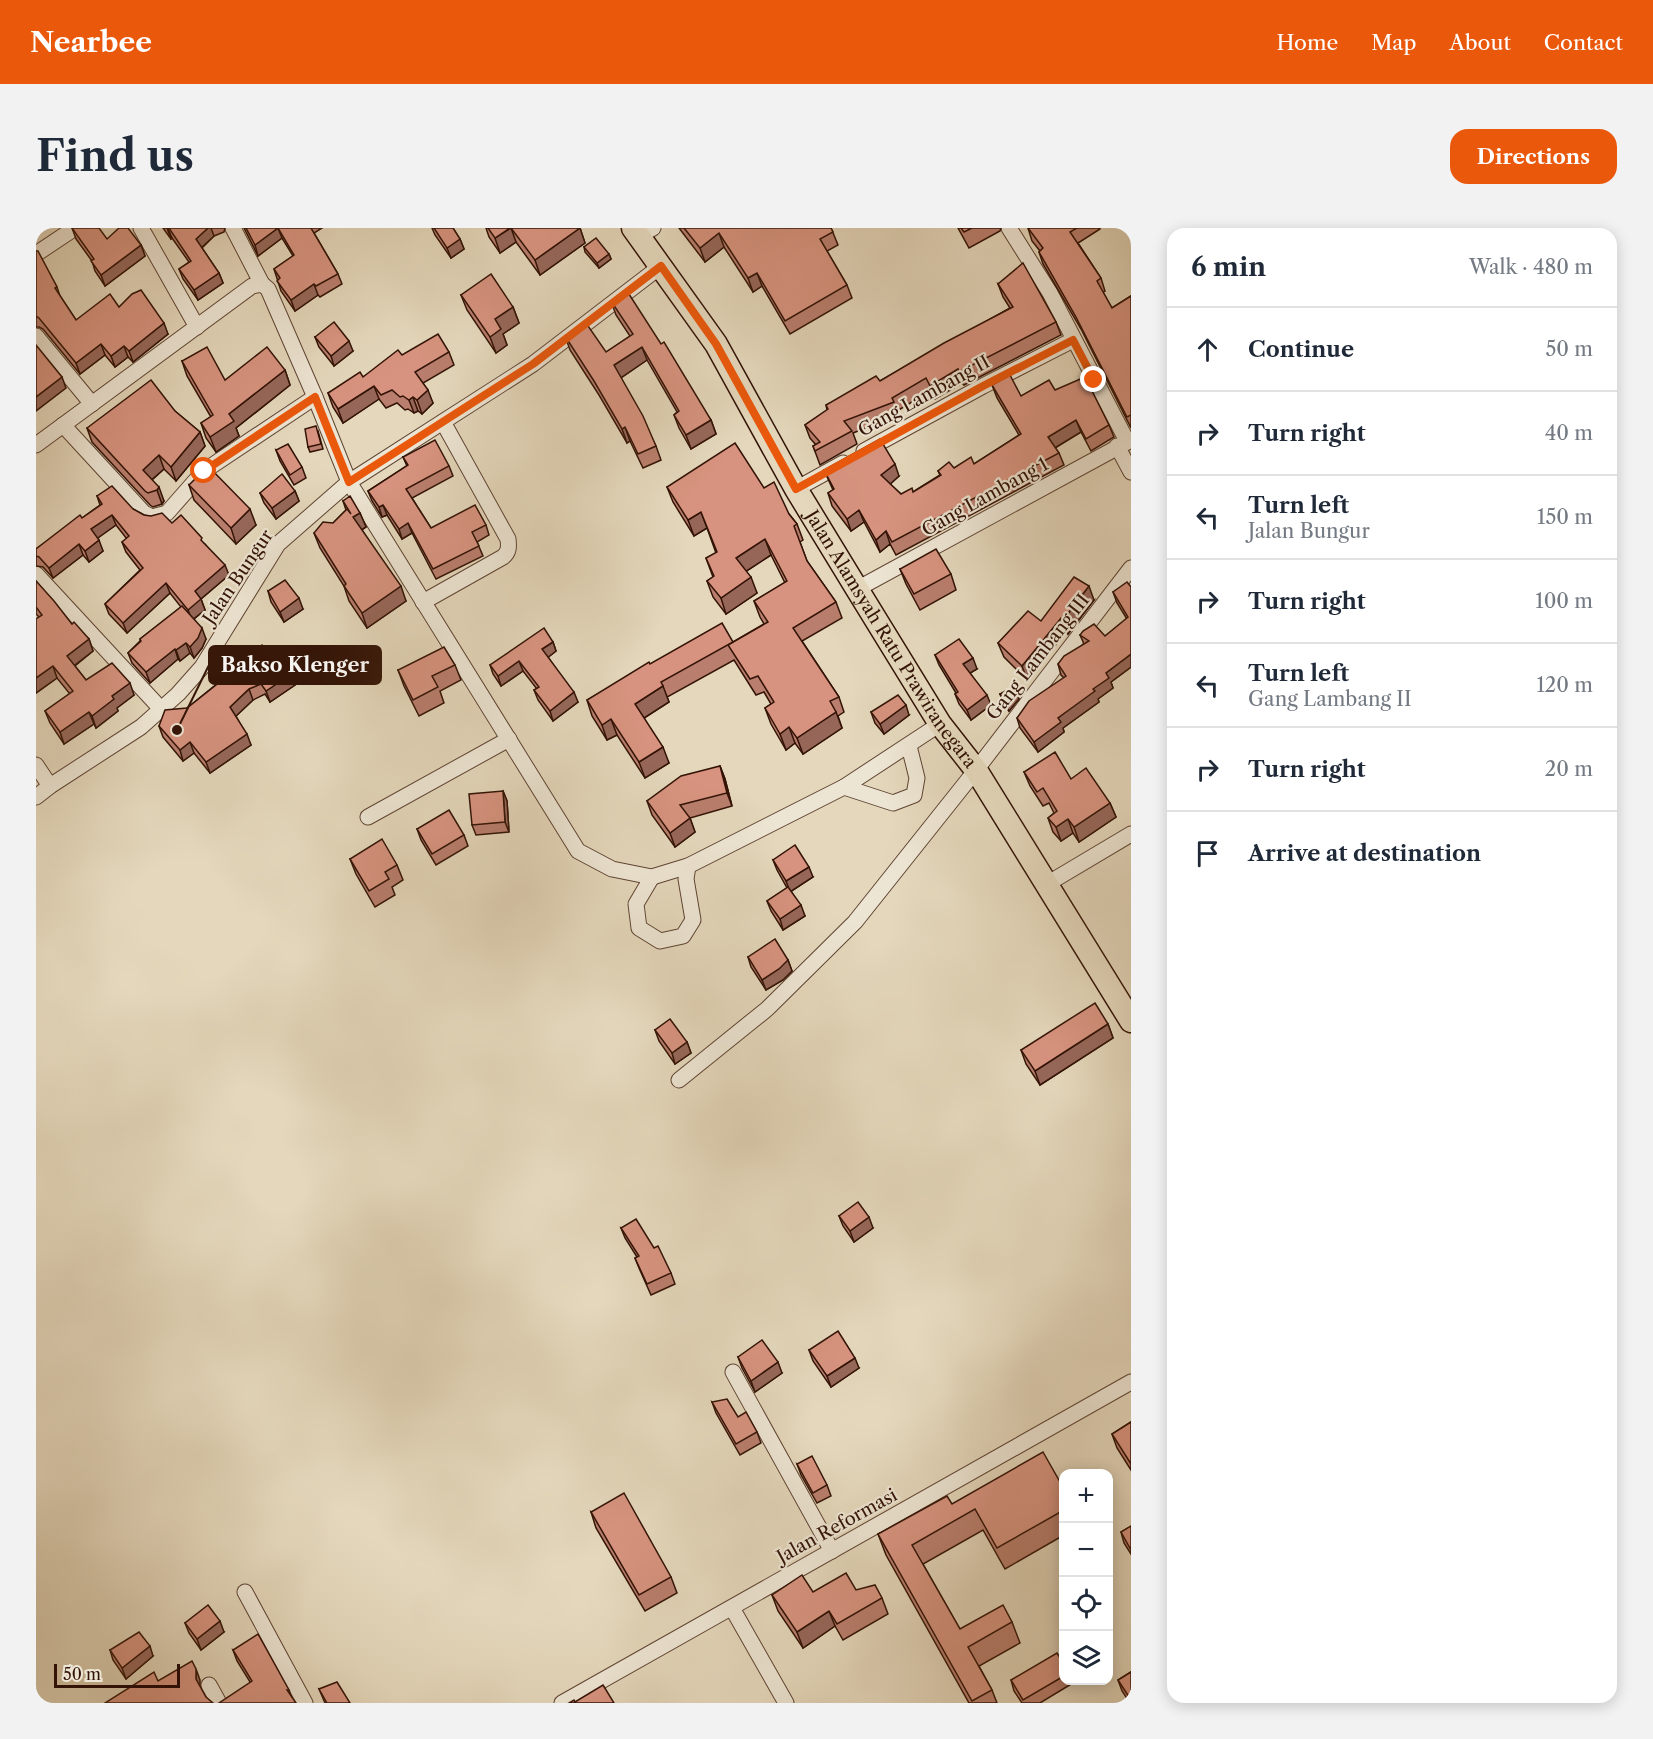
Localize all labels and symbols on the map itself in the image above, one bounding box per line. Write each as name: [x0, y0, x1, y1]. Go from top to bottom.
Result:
street label: Gang Lambang II: [854, 351, 994, 441]
route end: [1080, 366, 1106, 392]
street label: Gang Lambang 1: [918, 453, 1052, 541]
route start: [190, 457, 216, 483]
street label: Jalan Alamsyah Ratu Prawiranegara: [799, 504, 982, 773]
street label: Jalan Bungur: [197, 525, 278, 631]
street label: Gang Lambang III: [982, 590, 1094, 724]
callout: Bakso Klenger: [209, 646, 381, 684]
text: Bakso Klenger: [221, 653, 369, 677]
street label: Jalan Reformasi: [770, 1484, 901, 1570]
scale bar: [54, 1661, 180, 1688]

